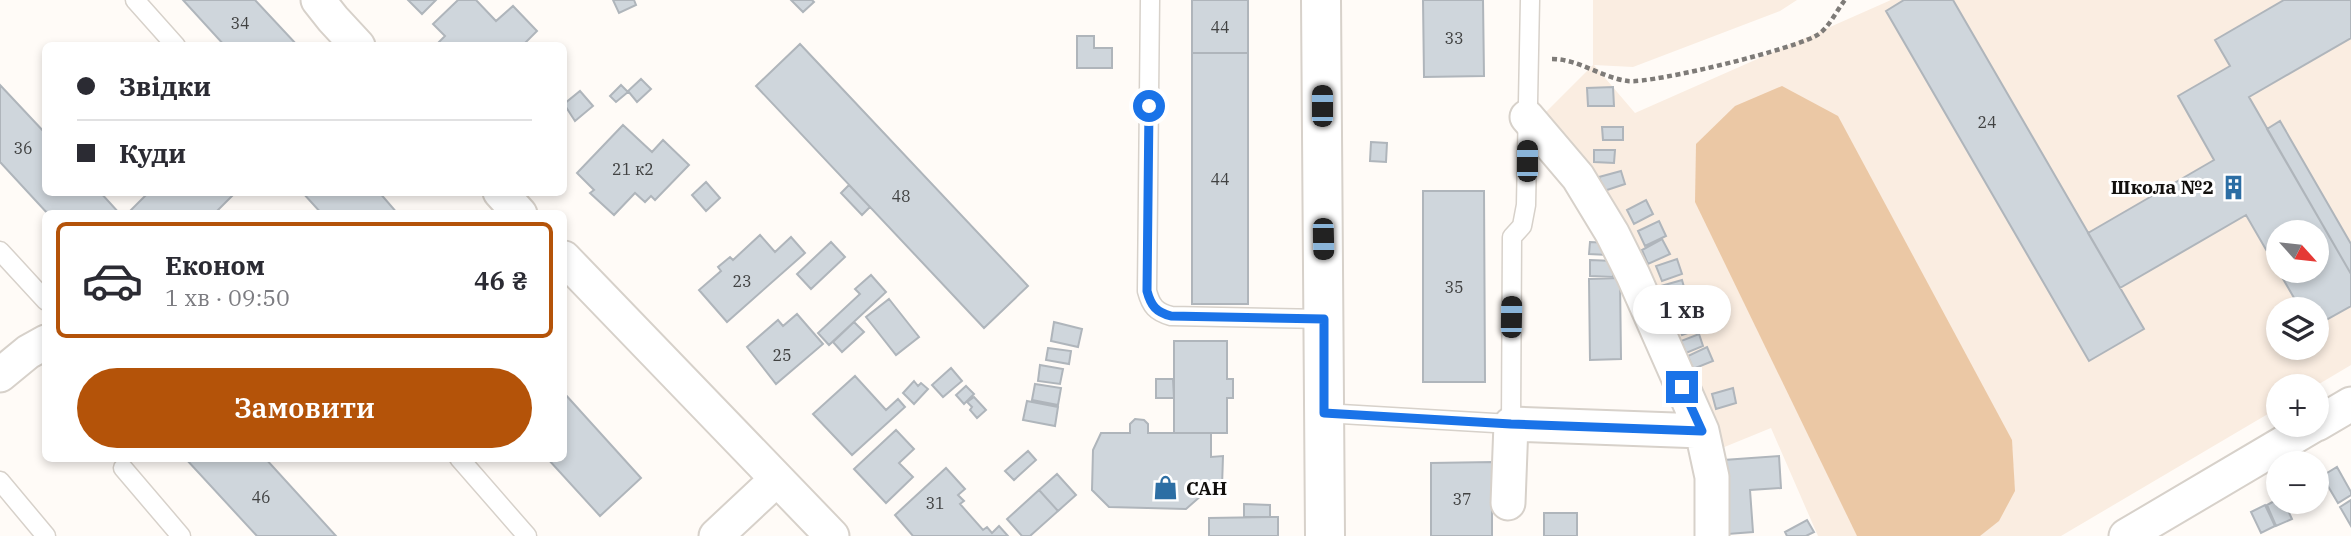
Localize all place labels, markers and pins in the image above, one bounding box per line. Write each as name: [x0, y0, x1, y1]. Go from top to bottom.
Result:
building icon: Школа №2: [2220, 173, 2248, 201]
place label: Школа №2: [2111, 175, 2214, 199]
shop icon: САН: [1152, 474, 1180, 502]
place label: САН: [1186, 476, 1227, 500]

